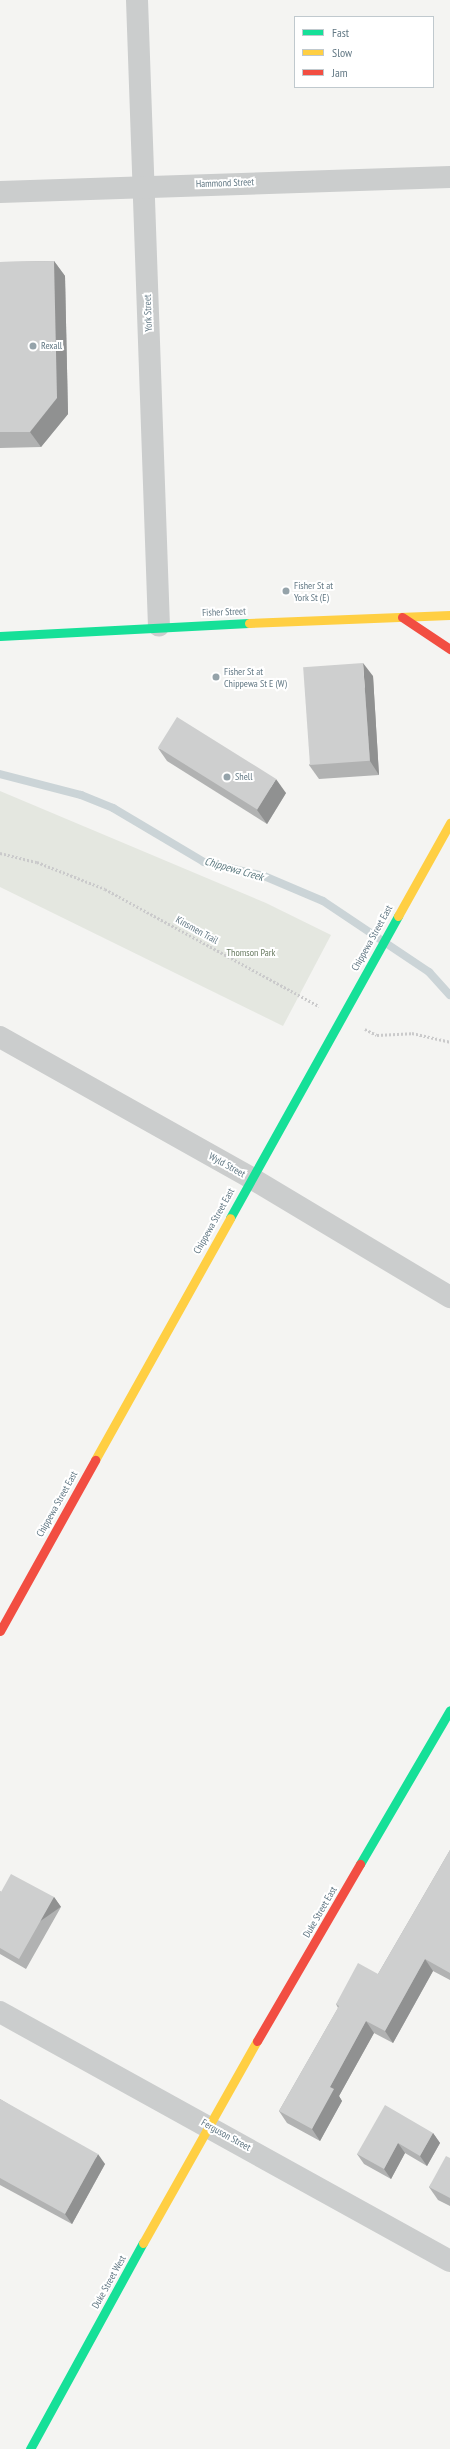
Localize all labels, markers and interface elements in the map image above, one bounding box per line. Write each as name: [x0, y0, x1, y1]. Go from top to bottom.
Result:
legend: [294, 16, 434, 88]
text: Fast: [332, 25, 349, 40]
text: Slow: [332, 45, 352, 60]
text: Jam: [332, 65, 348, 80]
street label: Hammond Street: [196, 176, 254, 190]
street label: York Street: [141, 294, 155, 332]
place label: Rexall: [41, 340, 62, 352]
marker: Rexall: [28, 341, 38, 351]
place label: Fisher St at York St (E): [294, 579, 333, 602]
marker: Fisher St at York St (E): [281, 586, 291, 596]
street label: Fisher Street: [202, 605, 246, 619]
place label: Fisher St at Chippewa St E (W): [224, 665, 287, 688]
marker: Fisher St at Chippewa St E (W): [211, 672, 221, 682]
place label: Shell: [235, 771, 252, 783]
marker: Shell: [222, 772, 232, 782]
water label: Chippewa Creek: [203, 854, 265, 884]
street label: Chippewa Street East: [349, 903, 395, 973]
street label: Kinsmen Trail: [174, 913, 220, 947]
park label: Thomson Park: [227, 947, 275, 959]
street label: Wyld Street: [207, 1150, 247, 1180]
street label: Chippewa Street East: [191, 1186, 237, 1256]
street label: Chippewa Street East: [34, 1469, 80, 1539]
street label: Duke Street East: [301, 1884, 339, 1940]
street label: Ferguson Street: [199, 2117, 253, 2153]
street label: Duke Street West: [89, 2253, 129, 2311]

